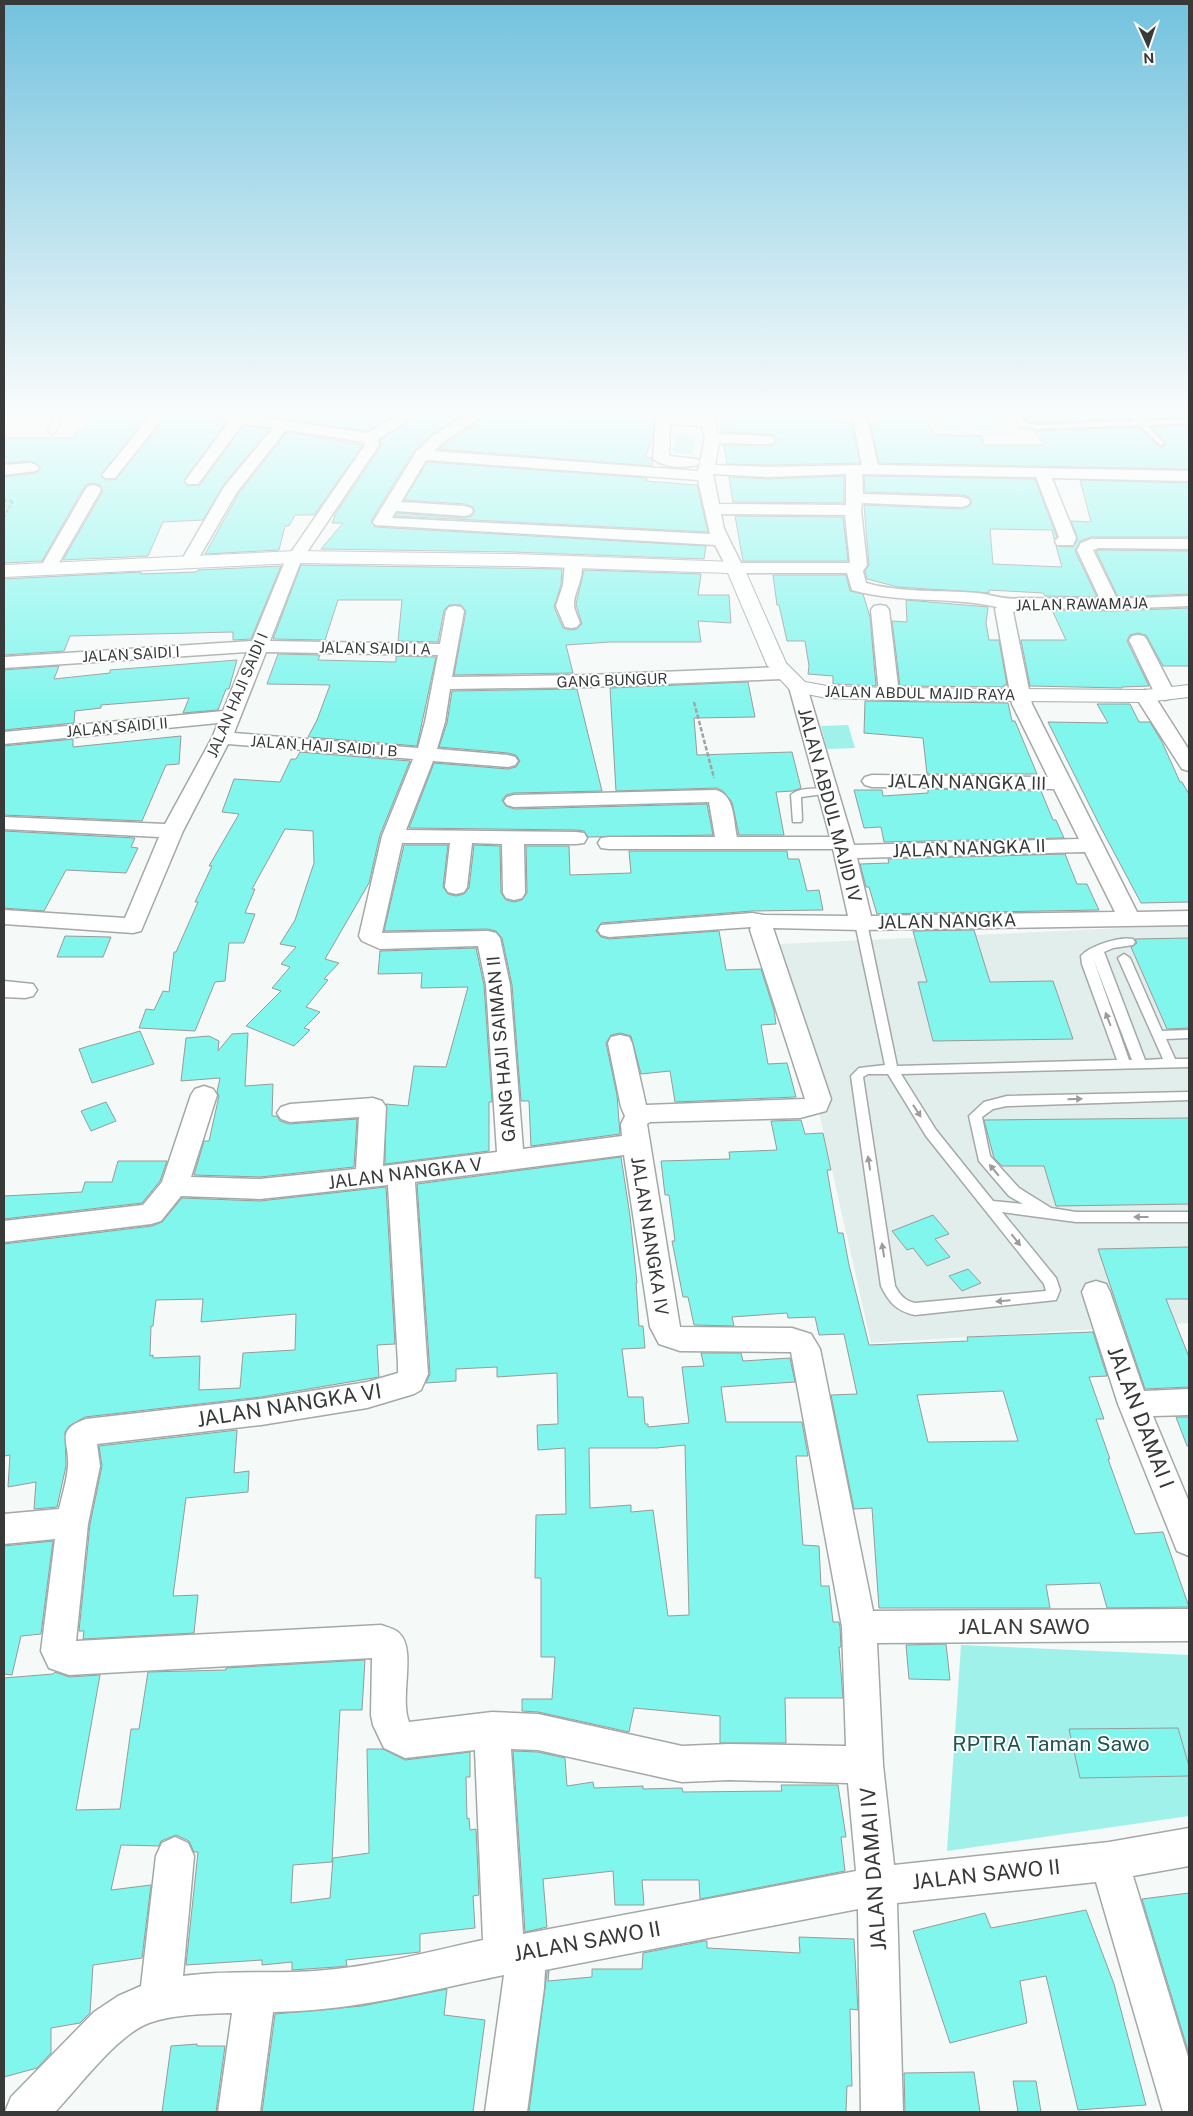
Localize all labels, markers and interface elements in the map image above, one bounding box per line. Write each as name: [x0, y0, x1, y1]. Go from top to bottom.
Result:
north arrow: [1123, 20, 1173, 70]
text: N: [1143, 50, 1155, 66]
street label: JALAN RAWAMAJA: [1015, 594, 1149, 614]
street label: JALAN HAJI SAIDI I: [203, 630, 271, 760]
street label: JALAN SAIDI I A: [319, 639, 431, 657]
street label: JALAN SAIDI I: [82, 643, 180, 665]
street label: GANG BUNGUR: [556, 670, 668, 690]
street label: JALAN ABDUL MAJID RAYA: [824, 683, 1016, 703]
street label: JALAN ABDUL MAJID IV: [794, 706, 866, 904]
street label: JALAN SAIDI II: [65, 714, 169, 740]
street label: JALAN HAJI SAIDI I B: [250, 732, 398, 760]
street label: JALAN NANGKA III: [888, 770, 1046, 794]
street label: JALAN NANGKA II: [892, 835, 1046, 861]
street label: JALAN NANGKA: [877, 909, 1017, 933]
street label: GANG HAJI SAIMAN II: [482, 955, 520, 1143]
one-way arrow: [1104, 1011, 1112, 1026]
one-way arrow: [1067, 1095, 1083, 1103]
one-way arrow: [912, 1105, 922, 1118]
street label: JALAN NANGKA V: [327, 1153, 483, 1193]
one-way arrow: [864, 1154, 872, 1170]
street label: JALAN NANGKA IV: [627, 1155, 673, 1317]
one-way arrow: [988, 1164, 999, 1177]
one-way arrow: [1132, 1213, 1148, 1221]
one-way arrow: [1011, 1233, 1022, 1246]
one-way arrow: [878, 1242, 886, 1258]
one-way arrow: [994, 1297, 1010, 1305]
street label: JALAN DAMAI I: [1102, 1343, 1180, 1491]
street label: JALAN NANGKA VI: [195, 1378, 383, 1432]
street label: JALAN SAWO: [958, 1614, 1090, 1639]
park label: RPTRA Taman Sawo: [952, 1731, 1150, 1756]
street label: JALAN DAMAI IV: [855, 1786, 891, 1952]
street label: JALAN SAWO II: [911, 1854, 1061, 1894]
street label: JALAN SAWO II: [511, 1916, 663, 1966]

